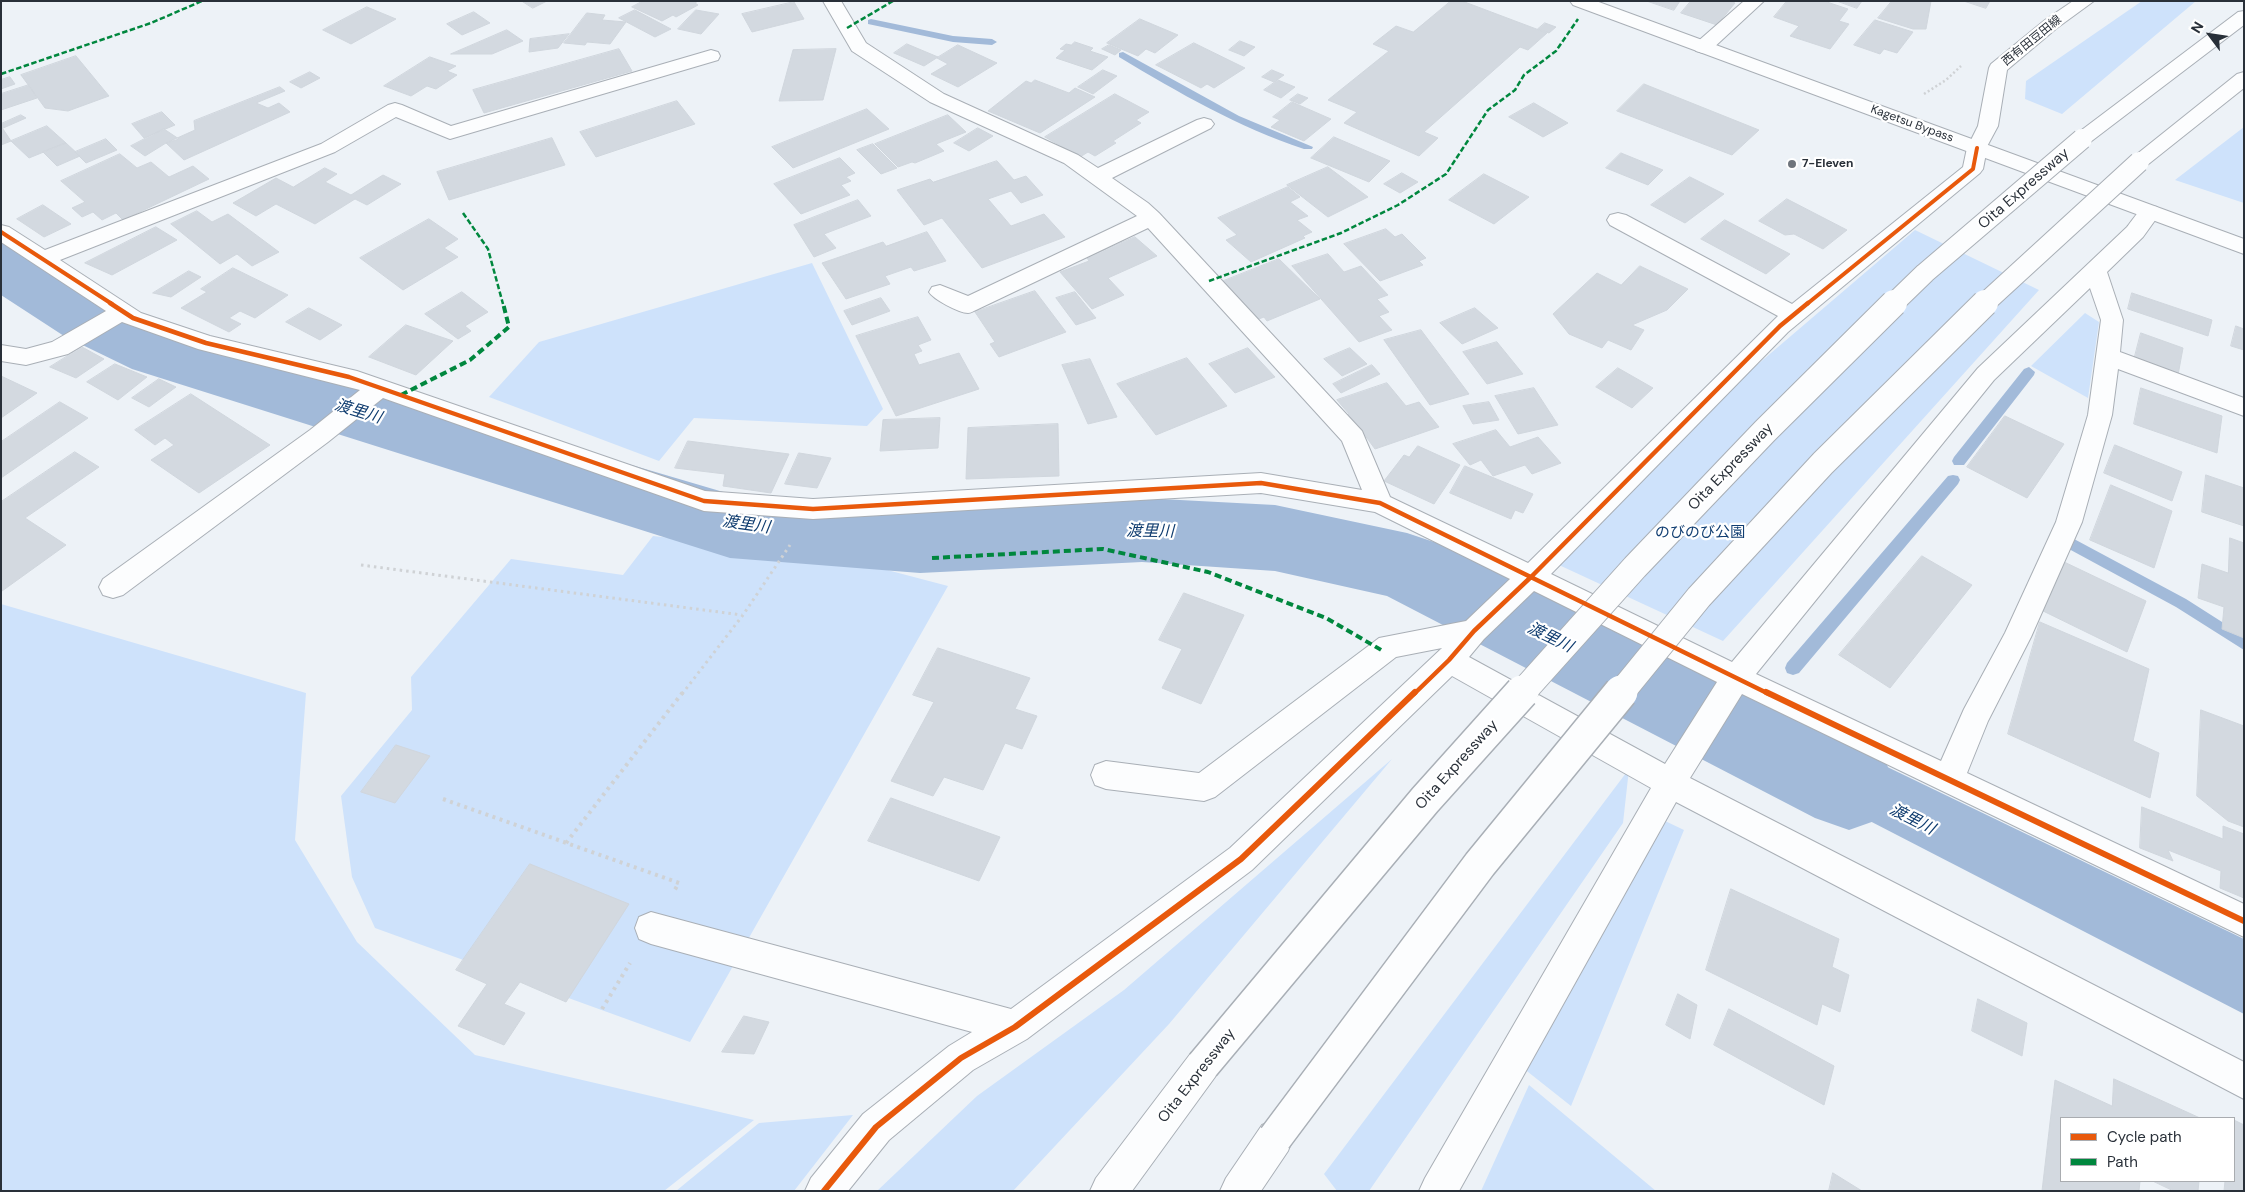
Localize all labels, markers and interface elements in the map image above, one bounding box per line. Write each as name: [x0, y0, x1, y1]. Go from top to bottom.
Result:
north arrow: [2185, 10, 2235, 60]
street label: 西有田豆田線: [1999, 13, 2065, 69]
text: N: [2187, 18, 2207, 36]
street label: Kagetsu Bypass: [1869, 102, 1955, 146]
street label: Oita Expressway: [1975, 145, 2073, 233]
place label: 7-Eleven: [1802, 157, 1854, 171]
marker: 7-Eleven: [1786, 158, 1798, 170]
water label: 渡里川: [332, 396, 384, 428]
street label: Oita Expressway: [1685, 420, 1777, 514]
water label: 渡里川: [721, 512, 771, 538]
water label: 渡里川: [1126, 522, 1174, 542]
park label: のびのび公園: [1655, 524, 1745, 542]
water label: 渡里川: [1524, 619, 1576, 657]
street label: Oita Expressway: [1412, 716, 1502, 814]
water label: 渡里川: [1886, 801, 1938, 839]
street label: Oita Expressway: [1155, 1025, 1239, 1127]
legend: [2060, 1117, 2235, 1182]
text: Cycle path: [2107, 1127, 2182, 1147]
text: Path: [2107, 1152, 2138, 1172]

